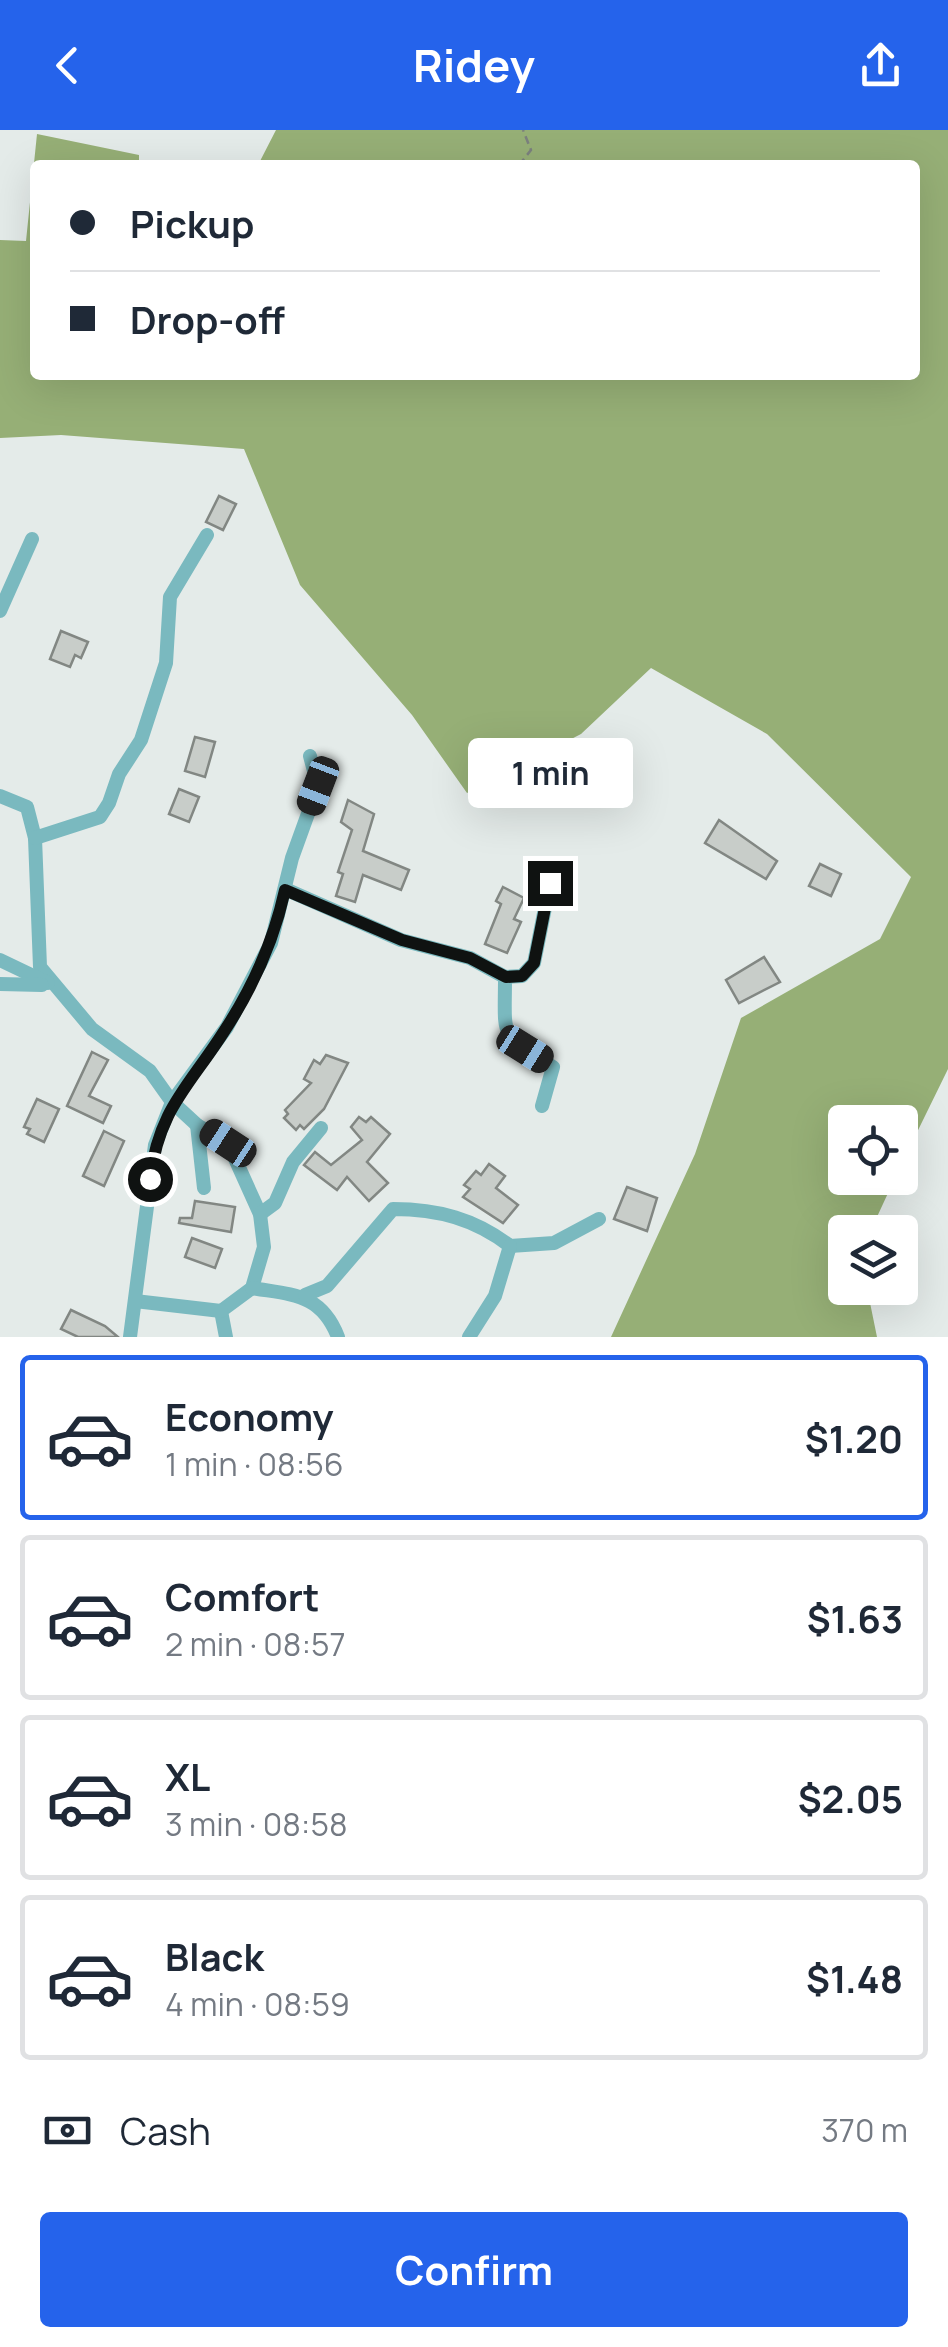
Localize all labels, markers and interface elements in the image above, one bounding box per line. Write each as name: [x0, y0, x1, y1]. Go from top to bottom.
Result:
text: Ridey: [413, 34, 535, 96]
icon: back: [40, 38, 95, 93]
icon: share: [853, 38, 908, 93]
text: Pickup: [130, 197, 254, 249]
text: Drop-off: [130, 293, 285, 345]
callout: 1 min: [468, 738, 632, 808]
text: 1 min: [511, 751, 590, 795]
car: [293, 753, 343, 819]
route end: [528, 861, 573, 906]
car: [492, 1020, 558, 1078]
map controls: [828, 1105, 918, 1305]
button: locate: [828, 1105, 918, 1195]
car: [195, 1114, 261, 1172]
route start: [128, 1157, 173, 1202]
button: layers: [828, 1215, 918, 1305]
text: Economy: [165, 1390, 334, 1442]
icon: car: [45, 1393, 135, 1483]
text: $1.20: [805, 1412, 903, 1464]
text: 1 min · 08:56: [165, 1442, 344, 1486]
text: Comfort: [165, 1570, 319, 1622]
icon: car: [45, 1573, 135, 1663]
text: $1.63: [807, 1592, 903, 1644]
text: 2 min · 08:57: [165, 1622, 346, 1666]
text: XL: [165, 1750, 210, 1802]
icon: car: [45, 1753, 135, 1843]
text: $2.05: [798, 1772, 903, 1824]
text: 3 min · 08:58: [165, 1802, 347, 1846]
text: Black: [165, 1930, 264, 1982]
icon: car: [45, 1933, 135, 2023]
text: $1.48: [806, 1952, 903, 2004]
text: 4 min · 08:59: [165, 1982, 350, 2026]
icon: cash: [40, 2103, 95, 2158]
text: Cash: [120, 2104, 211, 2156]
text: 370 m: [821, 2108, 908, 2152]
button: Confirm: [40, 2212, 908, 2327]

